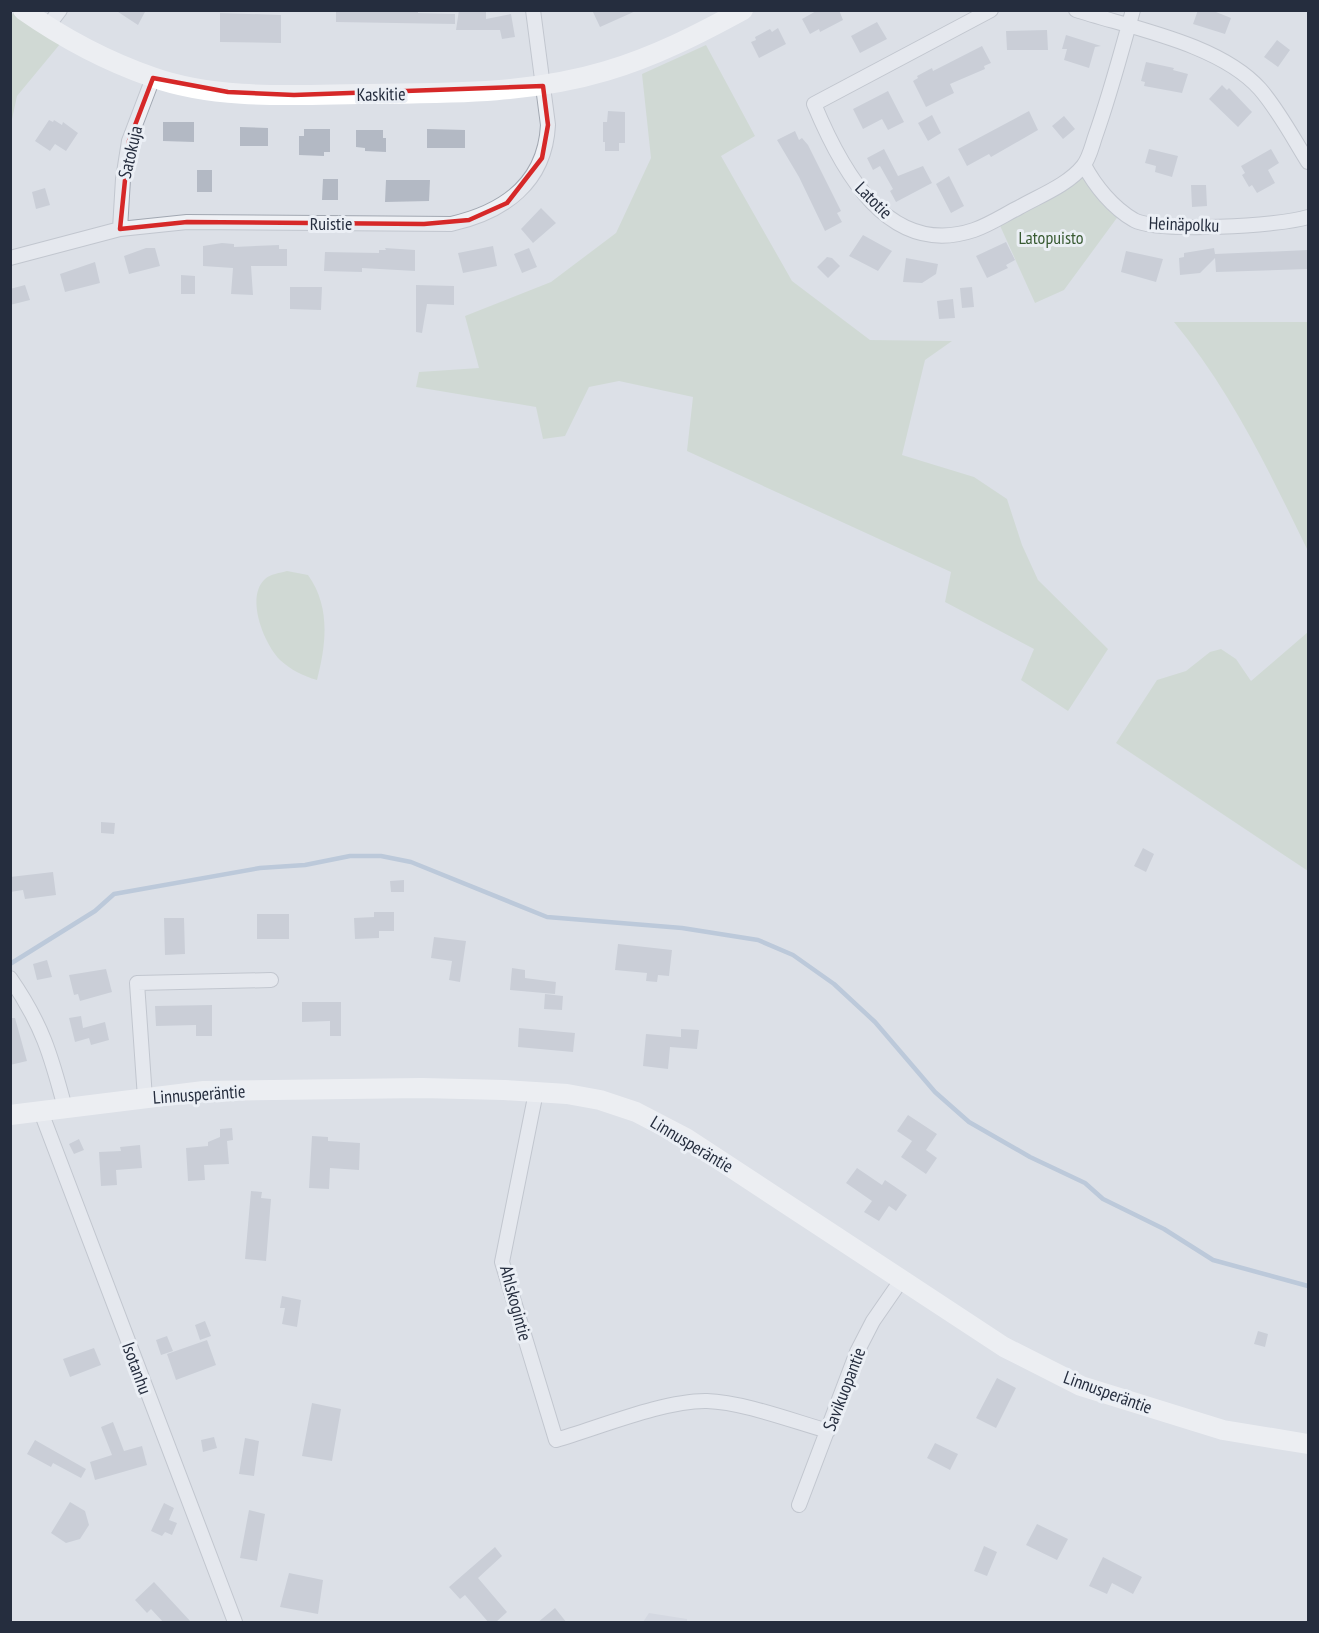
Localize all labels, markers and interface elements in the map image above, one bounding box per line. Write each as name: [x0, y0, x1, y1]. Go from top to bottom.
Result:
street label: Kaskitie: [356, 82, 406, 106]
street label: Satokuja: [113, 123, 147, 181]
street label: Latotie: [851, 177, 897, 223]
street label: Heinäpolku: [1148, 211, 1220, 237]
street label: Ruistie: [310, 212, 352, 235]
park label: Latopuisto: [1018, 226, 1084, 249]
street label: Linnusperäntie: [152, 1079, 246, 1109]
street label: Linnusperäntie: [646, 1110, 738, 1178]
street label: Ahlskogintie: [495, 1263, 537, 1343]
street label: Isotanhu: [117, 1339, 157, 1397]
street label: Savikuopantie: [818, 1344, 870, 1434]
street label: Linnusperäntie: [1061, 1365, 1155, 1419]

